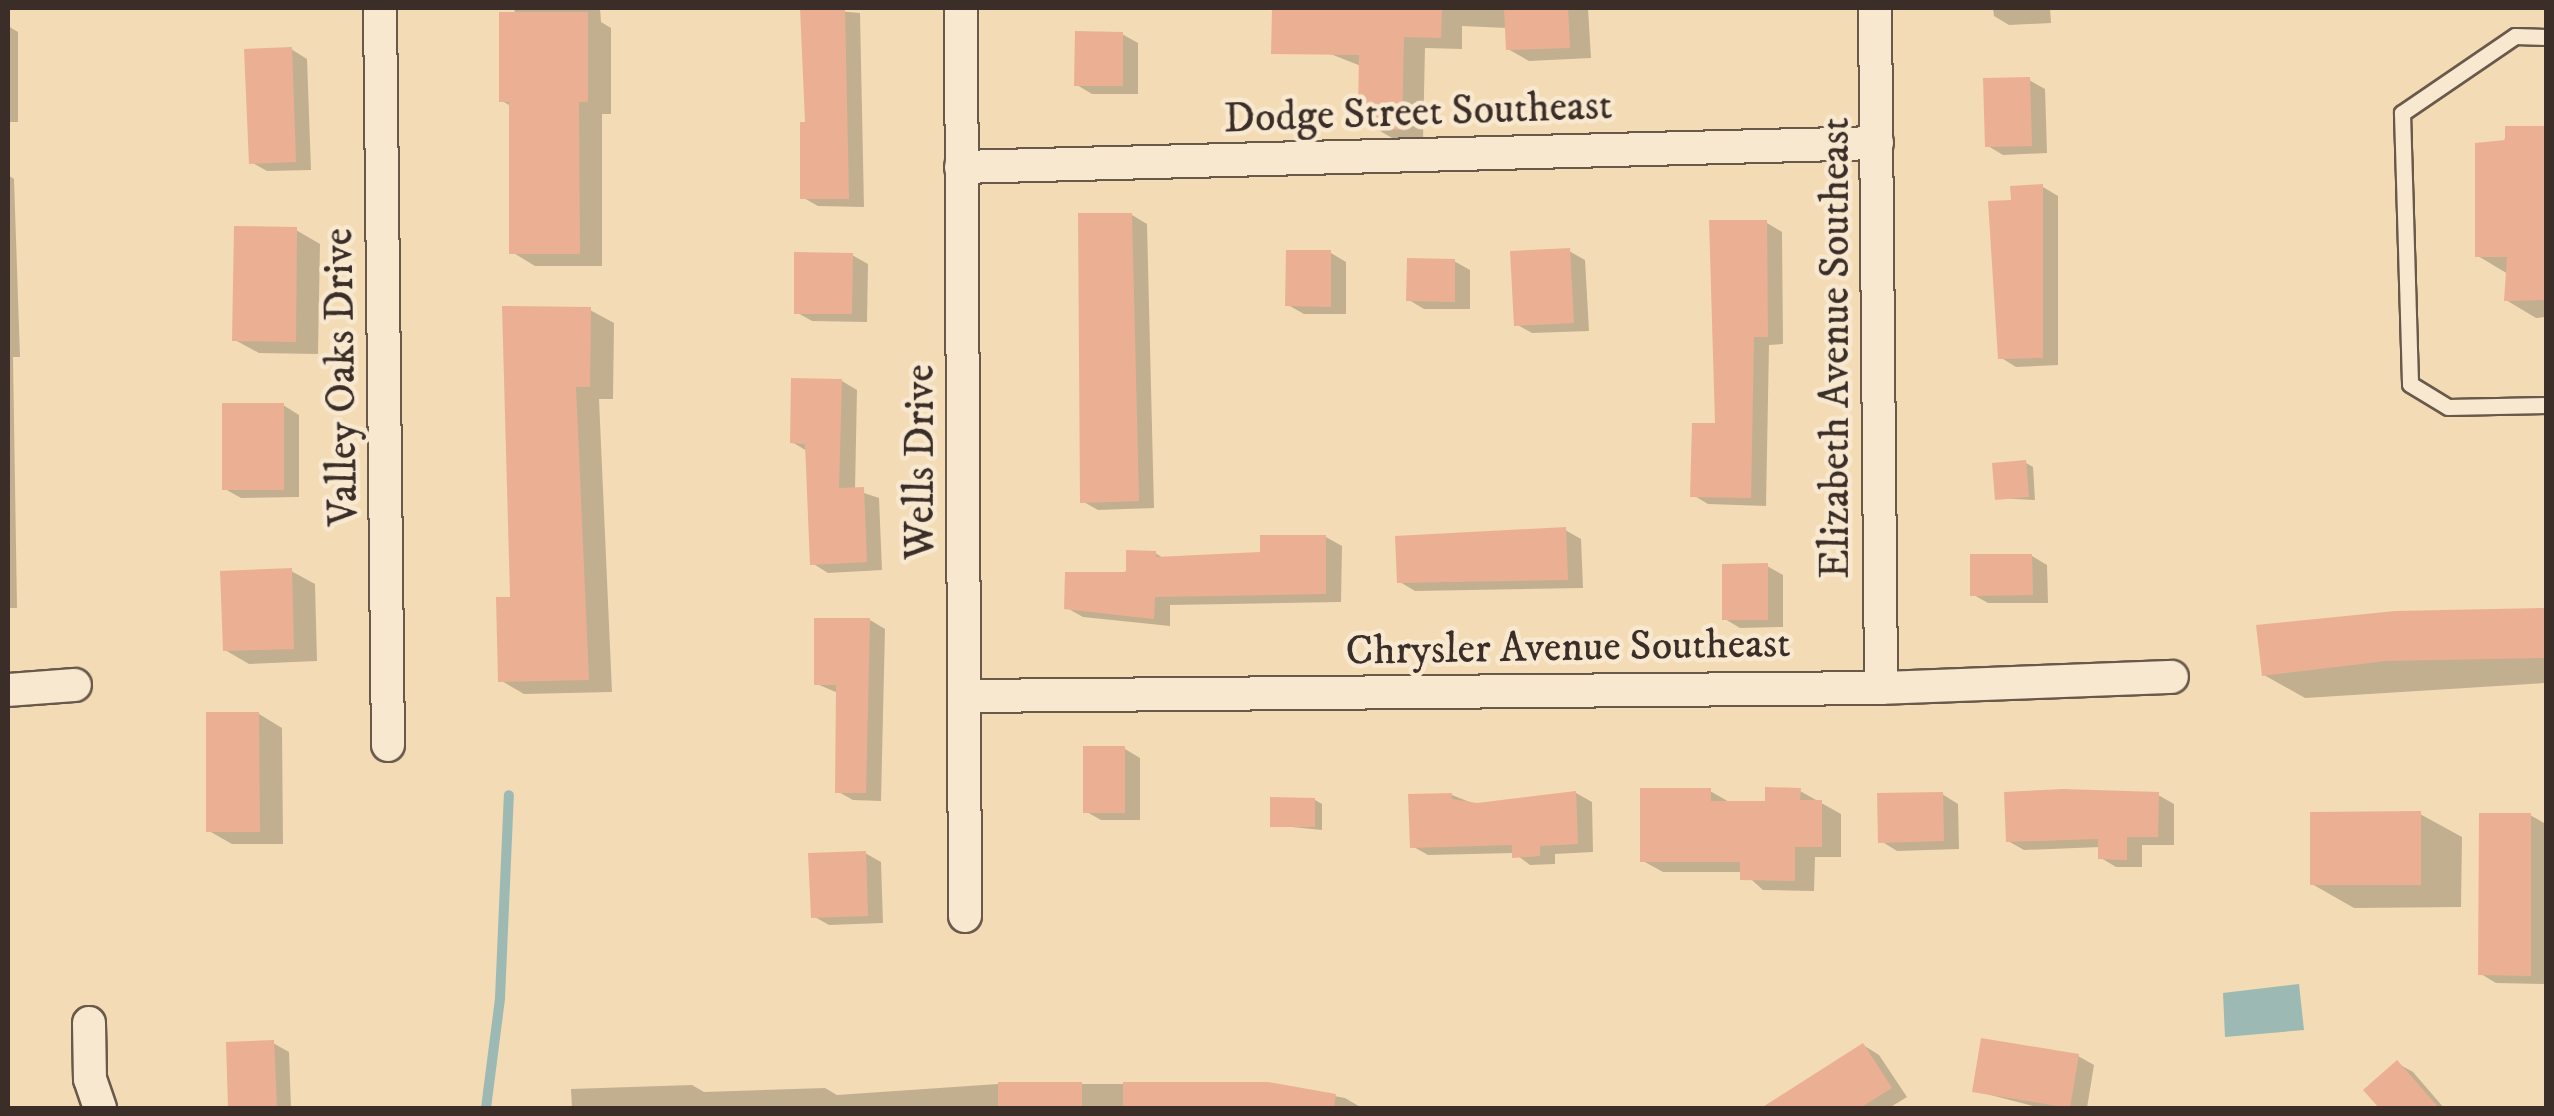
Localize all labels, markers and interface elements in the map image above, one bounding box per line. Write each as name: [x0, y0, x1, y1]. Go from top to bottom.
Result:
street label: Dodge Street Southeast: [1223, 81, 1613, 145]
street label: Elizabeth Avenue Southeast: [1811, 117, 1861, 579]
street label: Valley Oaks Drive: [314, 227, 370, 527]
street label: Wells Drive: [896, 364, 946, 560]
street label: Chrysler Avenue Southeast: [1345, 619, 1791, 677]

